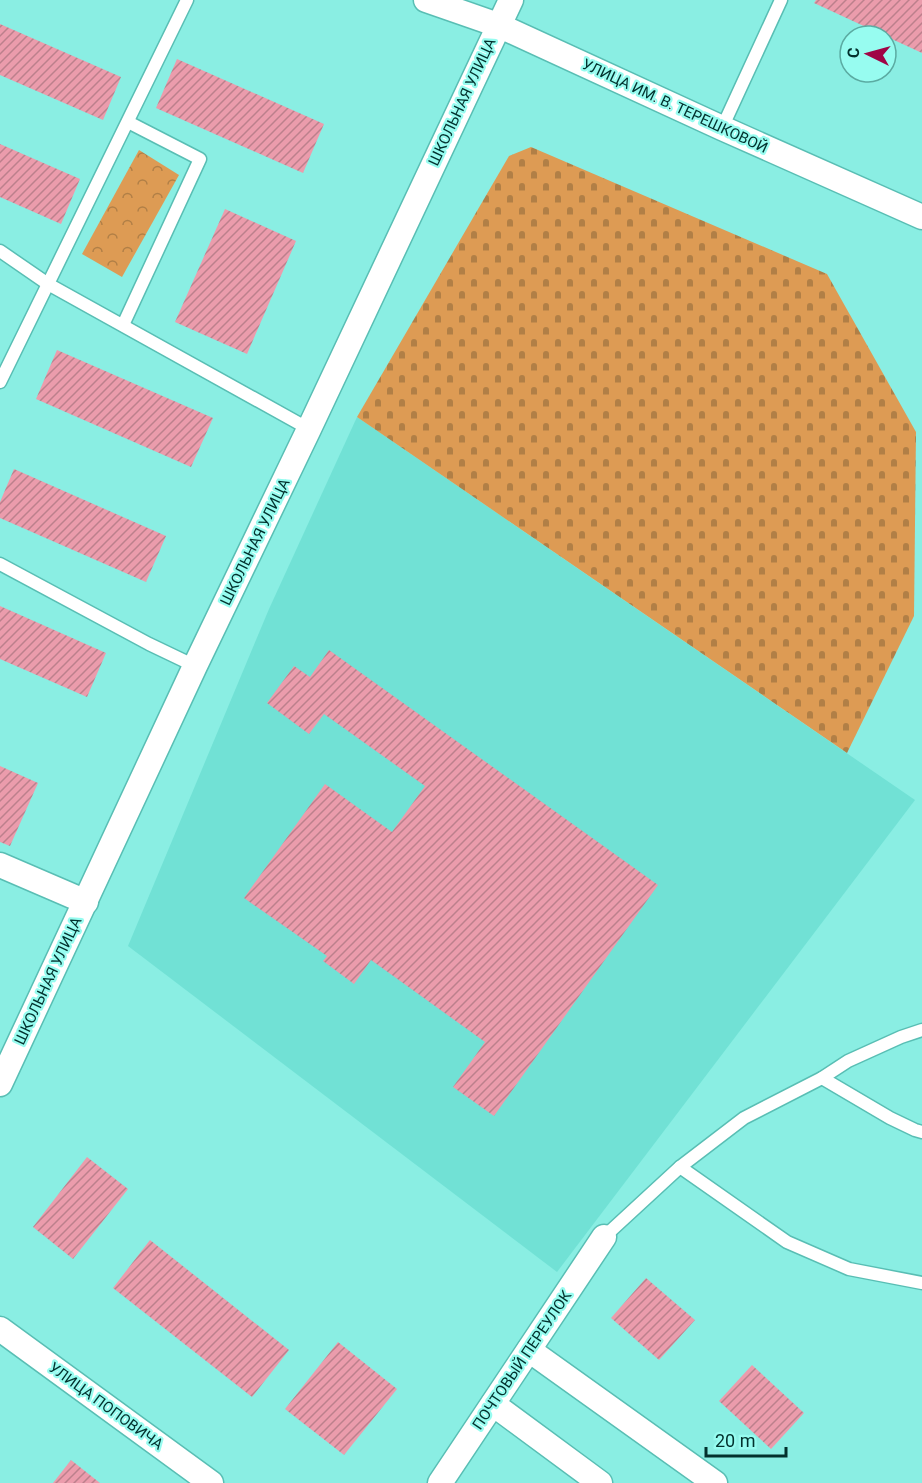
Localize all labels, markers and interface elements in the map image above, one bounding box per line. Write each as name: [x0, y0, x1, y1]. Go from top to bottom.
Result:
north arrow: [838, 24, 898, 84]
street label: ШКОЛЬНАЯ УЛИЦА: [425, 35, 500, 169]
text: С: [844, 47, 863, 59]
street label: УЛИЦА ИМ. В. ТЕРЕШКОВОЙ: [579, 55, 771, 157]
street label: ШКОЛЬНАЯ УЛИЦА: [216, 475, 294, 608]
street label: ШКОЛЬНАЯ УЛИЦА: [11, 914, 86, 1048]
street label: ПОЧТОВЫЙ ПЕРЕУЛОК: [469, 1287, 575, 1433]
street label: УЛИЦА ПОПОВИЧА: [45, 1358, 167, 1454]
scale bar: [706, 1420, 786, 1458]
text: 20 m: [715, 1430, 755, 1451]

